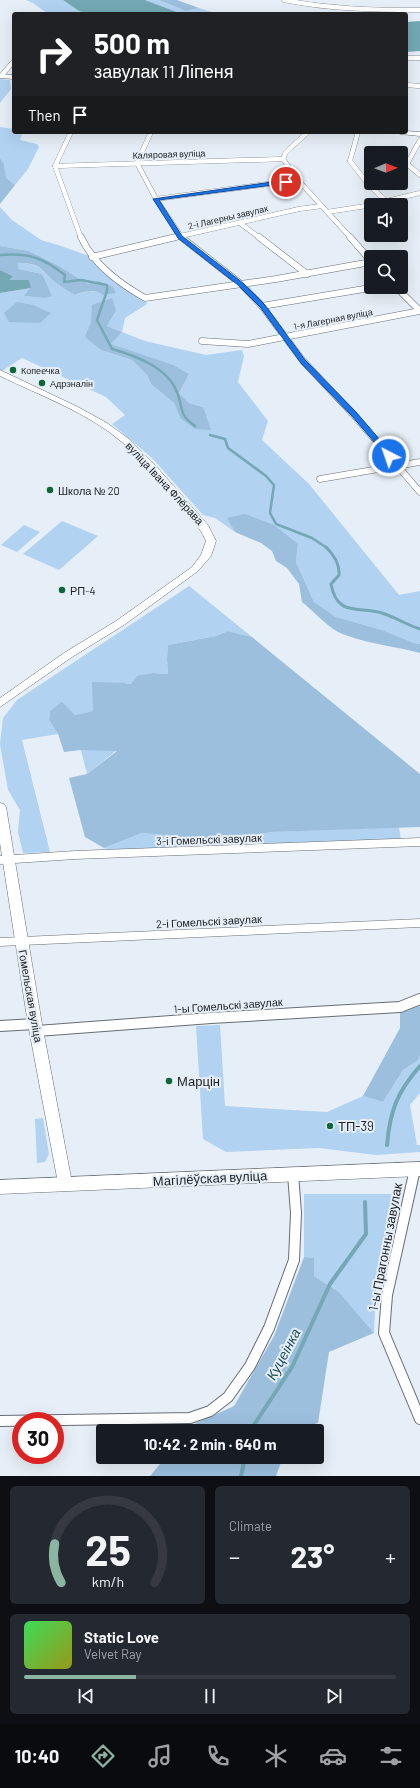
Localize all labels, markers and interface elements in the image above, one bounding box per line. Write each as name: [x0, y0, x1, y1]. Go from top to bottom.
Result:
text: 500 m: [94, 26, 170, 60]
icon: right: [28, 28, 80, 80]
text: завулак 11 Ліпеня: [94, 60, 234, 82]
icon: arrive: [69, 104, 91, 126]
text: Then: [28, 106, 61, 124]
north arrow: [364, 146, 408, 190]
map controls: [364, 146, 408, 294]
street label: Каляровая вуліца: [132, 147, 206, 161]
pin: [269, 165, 303, 199]
icon: arrive: [275, 171, 297, 193]
button: sound: [364, 198, 408, 242]
street label: 2-і Лагерны завулак: [187, 202, 269, 232]
button: search: [364, 250, 408, 294]
street label: 1-я Лагерная вуліца: [293, 306, 373, 332]
marker: Копеечка: [8, 365, 18, 375]
place label: Копеечка: [21, 365, 60, 376]
marker: Адрэналін: [37, 378, 47, 388]
place label: Адрэналін: [50, 378, 93, 389]
position arrow: [368, 435, 410, 477]
street label: вуліца Івана Флёрава: [123, 439, 207, 528]
place label: Школа № 20: [58, 484, 120, 497]
marker: Школа № 20: [45, 485, 55, 495]
place label: РП-4: [70, 584, 96, 597]
marker: РП-4: [57, 585, 67, 595]
street label: 3-і Гомельскі завулак: [156, 831, 262, 847]
street label: 2-і Гомельскі завулак: [156, 912, 262, 930]
street label: Гомельская вуліца: [16, 949, 46, 1044]
street label: 1-ы Гомельскі завулак: [173, 995, 283, 1015]
place label: Марцін: [177, 1073, 220, 1089]
marker: Марцін: [164, 1076, 174, 1086]
place label: ТП-39: [338, 1118, 374, 1134]
marker: ТП-39: [325, 1121, 335, 1131]
street label: Магілёўская вуліца: [152, 1167, 268, 1189]
street label: 1-ы Прагонны завулак: [365, 1181, 405, 1312]
water label: Куцеінка: [262, 1325, 304, 1383]
speed limit sign: 30: [12, 1412, 64, 1464]
text: 10:42 · 2 min · 640 m: [143, 1435, 277, 1453]
text: Climate: [229, 1518, 272, 1534]
text: 25: [85, 1524, 130, 1574]
text: 23°: [291, 1538, 334, 1574]
text: −: [229, 1543, 240, 1569]
text: +: [385, 1543, 396, 1569]
text: km/h: [91, 1573, 124, 1590]
text: Static Love: [84, 1628, 159, 1646]
text: Velvet Ray: [84, 1646, 142, 1662]
icon: previous: [75, 1685, 97, 1707]
icon: pause: [199, 1685, 221, 1707]
icon: next: [323, 1685, 345, 1707]
icon: directions: [89, 1742, 117, 1770]
icon: music: [146, 1742, 174, 1770]
icon: phone: [204, 1742, 232, 1770]
icon: climate: [262, 1742, 290, 1770]
icon: car: [319, 1742, 347, 1770]
icon: filters: [377, 1742, 405, 1770]
text: 10:40: [15, 1745, 59, 1767]

